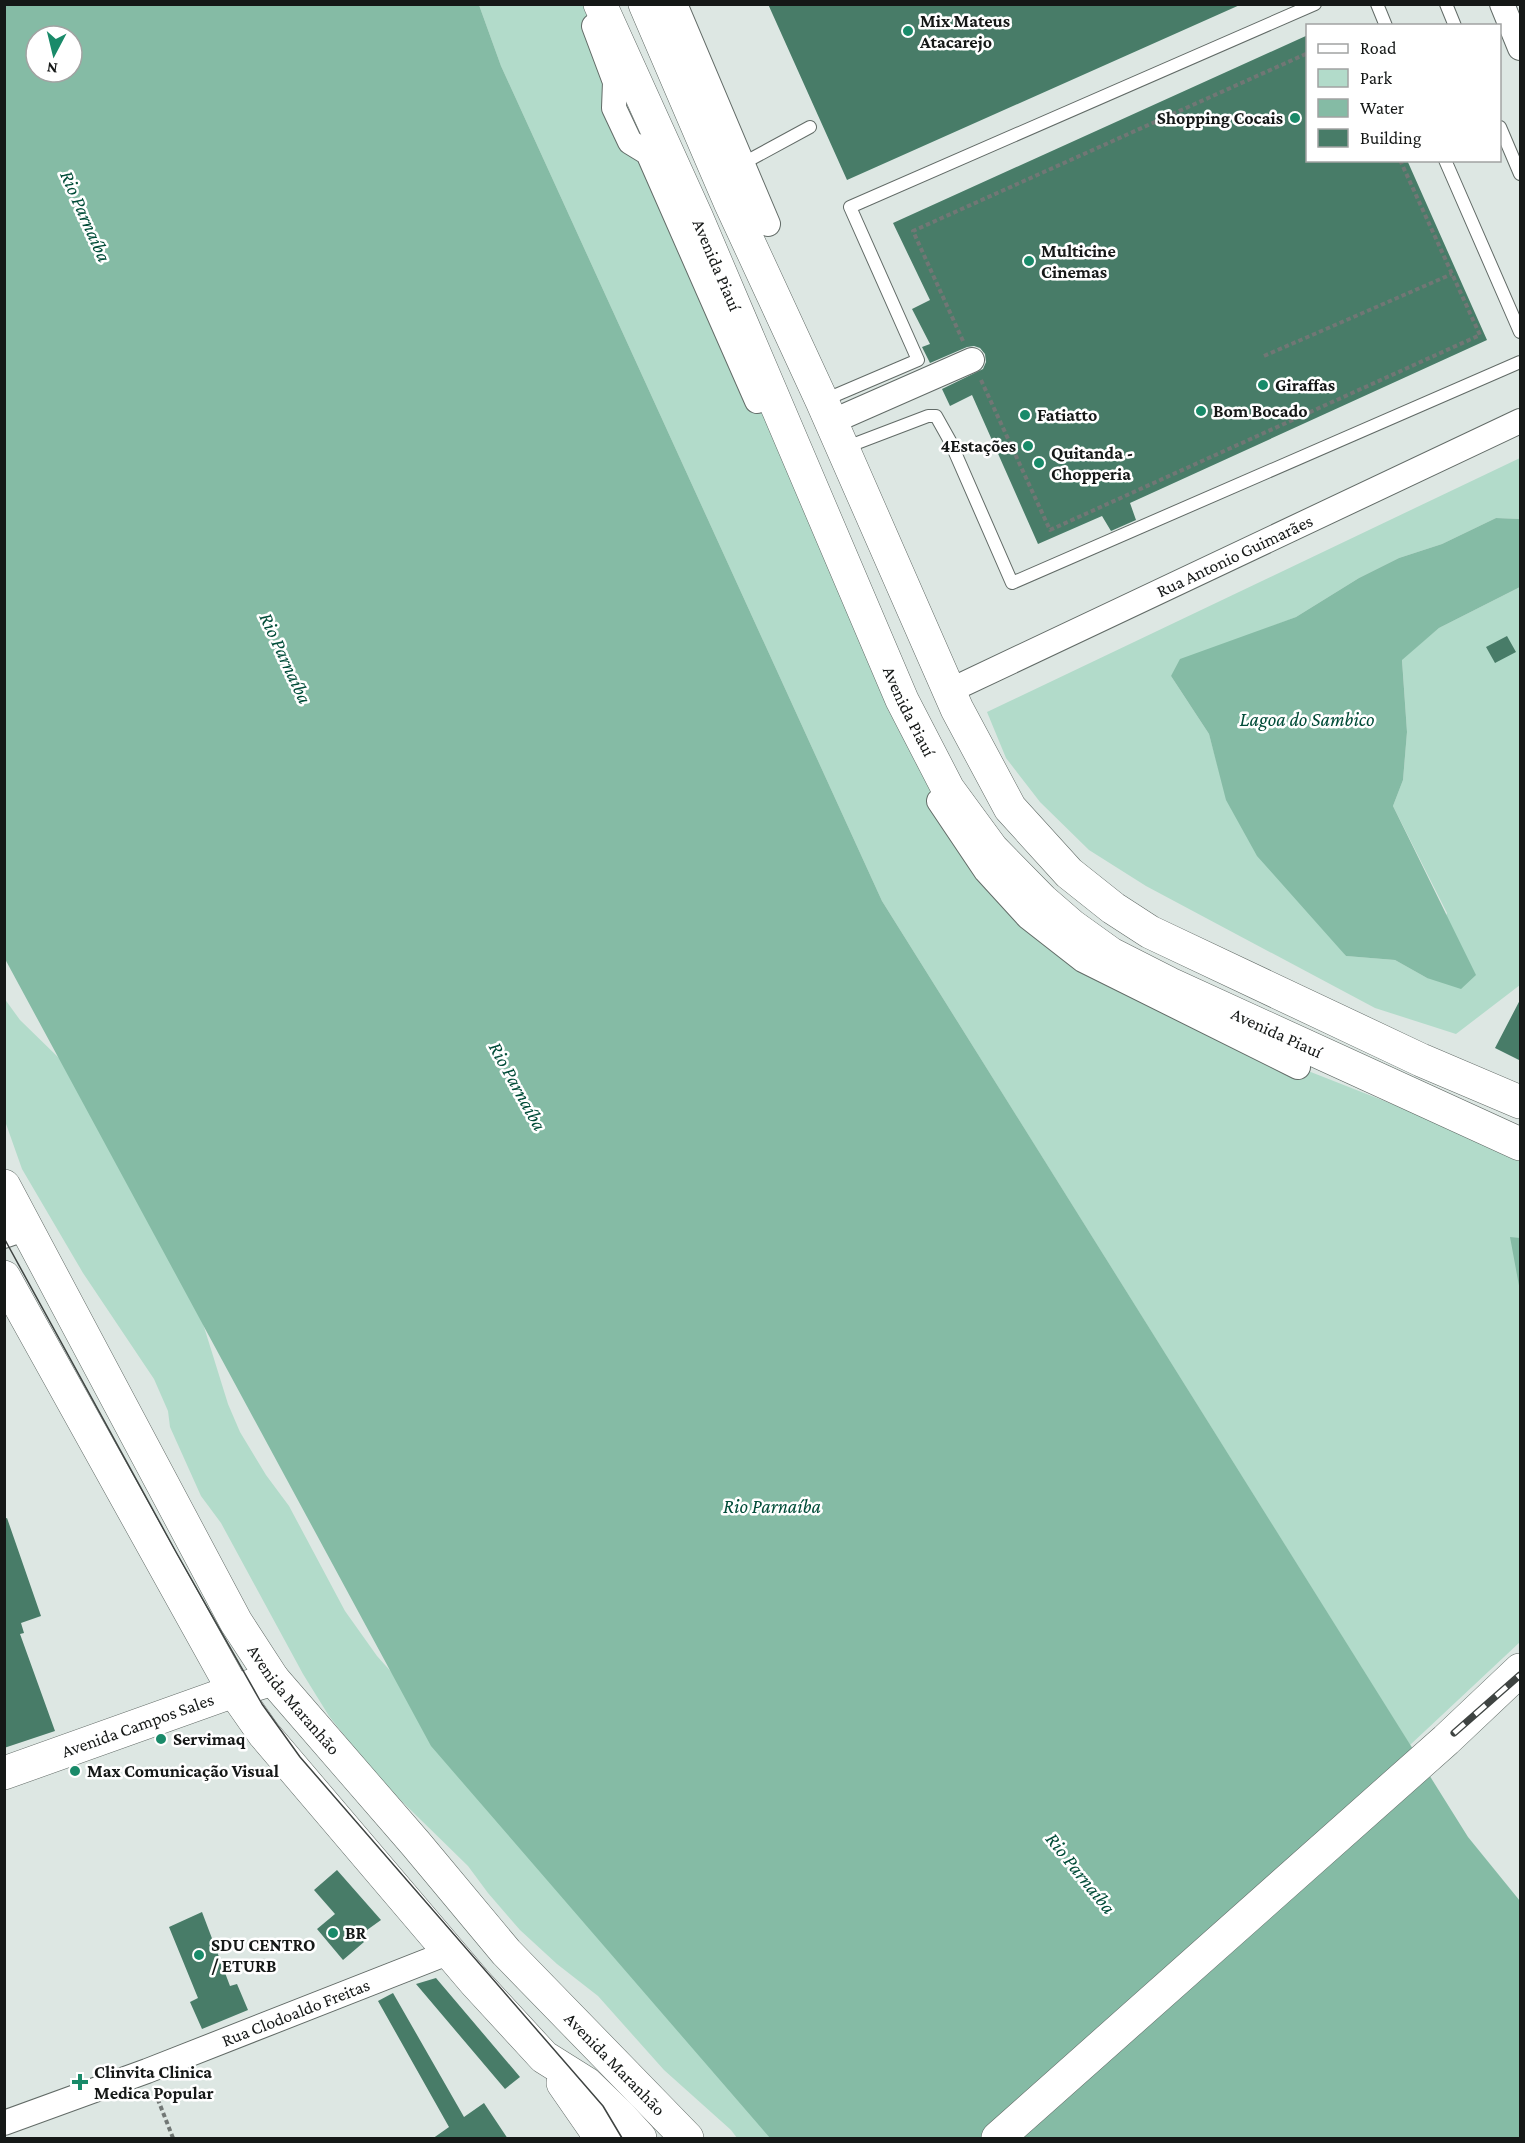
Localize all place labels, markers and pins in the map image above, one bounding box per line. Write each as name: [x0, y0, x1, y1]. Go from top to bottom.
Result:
place label: Mix Mateus Atacarejo: [919, 11, 1010, 53]
marker: Mix Mateus Atacarejo: [901, 24, 915, 38]
place label: Shopping Cocais: [1157, 108, 1283, 128]
marker: Shopping Cocais: [1288, 111, 1302, 125]
place label: Multicine Cinemas: [1041, 241, 1116, 282]
marker: Multicine Cinemas: [1022, 254, 1036, 268]
place label: Giraffas: [1275, 375, 1335, 395]
marker: Giraffas: [1256, 378, 1270, 392]
place label: Bom Bocado: [1213, 401, 1308, 421]
marker: Bom Bocado: [1194, 404, 1208, 418]
place label: Fatiatto: [1037, 405, 1097, 425]
marker: Fatiatto: [1018, 408, 1032, 422]
place label: 4Estações: [941, 436, 1016, 456]
marker: 4Estações: [1021, 439, 1035, 453]
place label: Quitanda - Chopperia: [1051, 443, 1133, 484]
marker: Quitanda - Chopperia: [1032, 456, 1046, 470]
place label: Servimaq: [173, 1729, 246, 1749]
marker: Servimaq: [154, 1732, 168, 1746]
place label: Max Comunicação Visual: [87, 1761, 279, 1781]
marker: Max Comunicação Visual: [68, 1764, 82, 1778]
place label: BR: [345, 1923, 368, 1943]
marker: BR: [326, 1926, 340, 1940]
place label: SDU CENTRO / ETURB: [211, 1935, 316, 1976]
marker: SDU CENTRO / ETURB: [192, 1948, 206, 1962]
place label: Clinvita Clinica Medica Popular: [94, 2062, 214, 2103]
marker: Clinvita Clinica Medica Popular: [71, 2073, 89, 2091]

